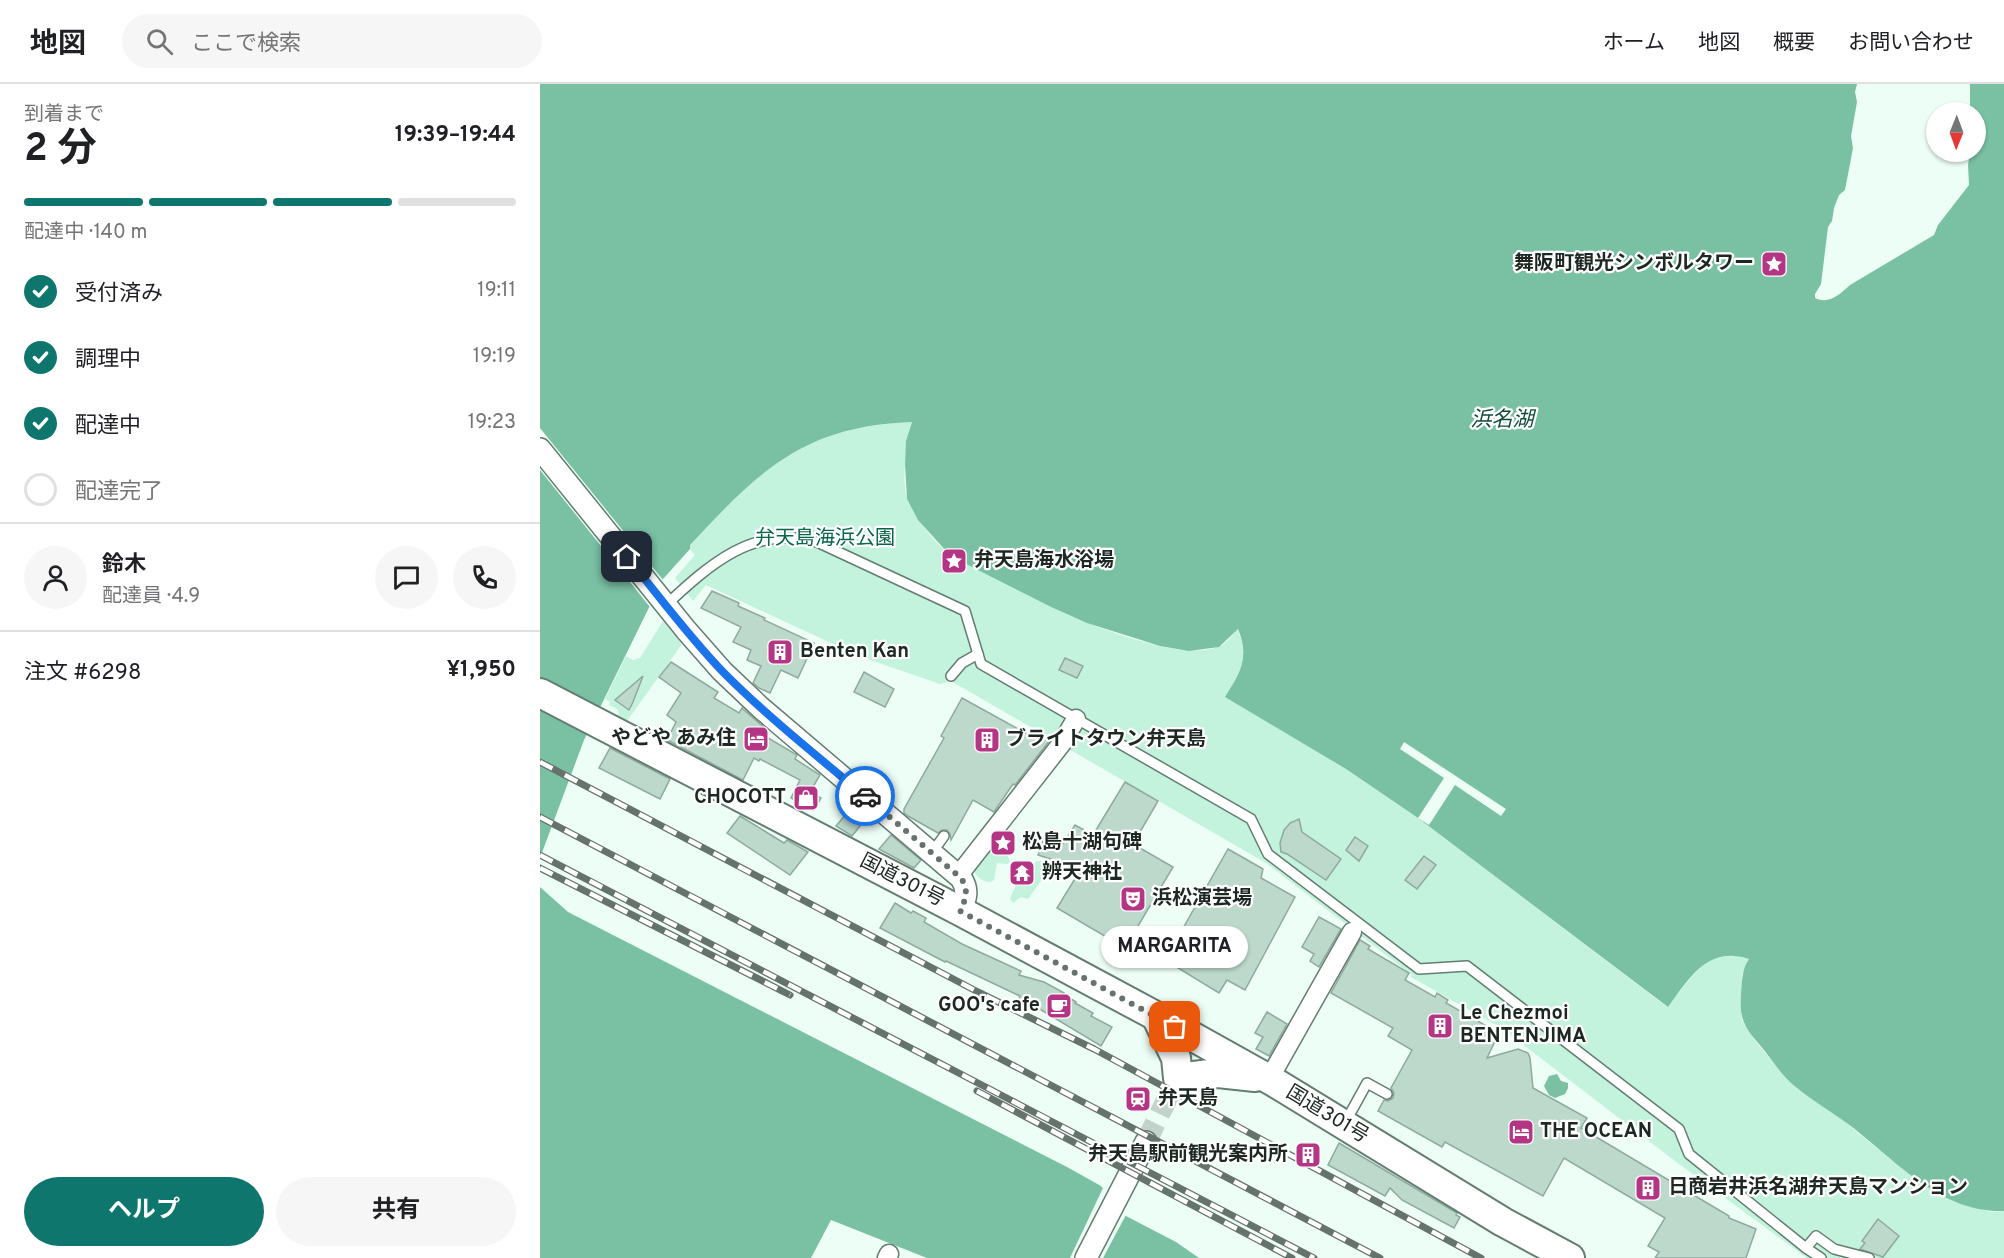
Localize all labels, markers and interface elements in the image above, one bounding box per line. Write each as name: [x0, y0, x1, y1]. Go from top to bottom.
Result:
search box: [122, 14, 542, 68]
icon: search: [143, 25, 176, 58]
text: 地図: [30, 27, 86, 63]
text: ホーム: [1603, 30, 1665, 57]
text: 地図: [1698, 30, 1740, 57]
text: 概要: [1773, 30, 1815, 57]
text: お問い合わせ: [1848, 30, 1974, 57]
text: ここで検索: [191, 31, 301, 58]
text: 到着まで: [24, 102, 104, 128]
north arrow: [1926, 102, 1986, 162]
map controls: [1926, 102, 1986, 162]
text: 19:39–19:44: [395, 122, 516, 149]
text: 2 分: [24, 126, 97, 175]
text: 配達中 · 140 m: [24, 220, 147, 246]
place icon: 舞阪町観光シンボルタワー: [1759, 249, 1789, 279]
place label: 舞阪町観光シンボルタワー: [1514, 251, 1754, 277]
icon: check: [24, 275, 57, 308]
text: 19:11: [477, 278, 516, 304]
text: 受付済み: [75, 281, 163, 308]
icon: check: [24, 341, 57, 374]
text: 19:19: [473, 344, 516, 370]
text: 調理中: [75, 347, 141, 374]
icon: check: [24, 407, 57, 440]
water label: 浜名湖: [1471, 407, 1536, 434]
text: 19:23: [468, 410, 516, 436]
text: 配達中: [75, 413, 141, 440]
text: 配達完了: [75, 479, 163, 506]
park label: 弁天島海浜公園: [755, 526, 895, 552]
pin: [601, 531, 652, 582]
icon: home: [610, 540, 643, 573]
button: person: [24, 546, 87, 609]
button: chat: [375, 546, 438, 609]
button: phone: [453, 546, 516, 609]
place icon: 弁天島海水浴場: [939, 546, 969, 576]
place label: 弁天島海水浴場: [974, 548, 1114, 574]
text: 鈴木: [102, 552, 146, 579]
text: 配達員 · 4.9: [102, 584, 200, 610]
building icon: Benten Kan: [765, 637, 795, 667]
place label: Benten Kan: [800, 639, 909, 665]
text: ¥1,950: [447, 657, 516, 684]
text: 注文 #6298: [24, 660, 141, 687]
hotel icon: やどや あみ住: [741, 724, 771, 754]
building icon: ブライトタウン弁天島: [972, 725, 1002, 755]
place label: やどや あみ住: [611, 726, 736, 752]
place label: ブライトタウン弁天島: [1006, 727, 1206, 753]
courier: [835, 766, 895, 826]
icon: car: [849, 780, 882, 813]
shop icon: CHOCOTT: [791, 783, 821, 813]
place label: CHOCOTT: [694, 785, 786, 811]
place icon: 松島十湖句碑: [988, 828, 1018, 858]
place label: 松島十湖句碑: [1022, 830, 1142, 856]
street label: 国道301号: [855, 849, 949, 913]
temple icon: 辨天神社: [1007, 858, 1037, 888]
place label: 辨天神社: [1042, 860, 1122, 886]
theatre icon: 浜松演芸場: [1118, 884, 1148, 914]
place label: 浜松演芸場: [1152, 886, 1252, 912]
callout: MARGARITA: [1102, 925, 1248, 967]
text: MARGARITA: [1117, 934, 1232, 960]
cafe icon: GOO's cafe: [1044, 991, 1074, 1021]
place label: GOO's cafe: [938, 993, 1040, 1019]
pin: [1149, 1001, 1200, 1052]
place label: Le Chezmoi BENTENJIMA: [1460, 1001, 1586, 1050]
icon: bag: [1158, 1010, 1191, 1043]
building icon: Le Chezmoi BENTENJIMA: [1425, 1011, 1455, 1041]
street label: 国道301号: [1281, 1080, 1373, 1150]
station icon: 弁天島: [1123, 1084, 1153, 1114]
place label: 弁天島: [1158, 1086, 1218, 1112]
hotel icon: THE OCEAN: [1506, 1117, 1536, 1147]
place label: THE OCEAN: [1540, 1119, 1652, 1145]
building icon: 弁天島駅前観光案内所: [1293, 1140, 1323, 1170]
place label: 弁天島駅前観光案内所: [1088, 1142, 1288, 1168]
building icon: 日商岩井浜名湖弁天島マンション: [1633, 1173, 1663, 1203]
place label: 日商岩井浜名湖弁天島マンション: [1668, 1175, 1968, 1201]
button: ヘルプ: [24, 1177, 264, 1246]
button: 共有: [276, 1177, 516, 1246]

